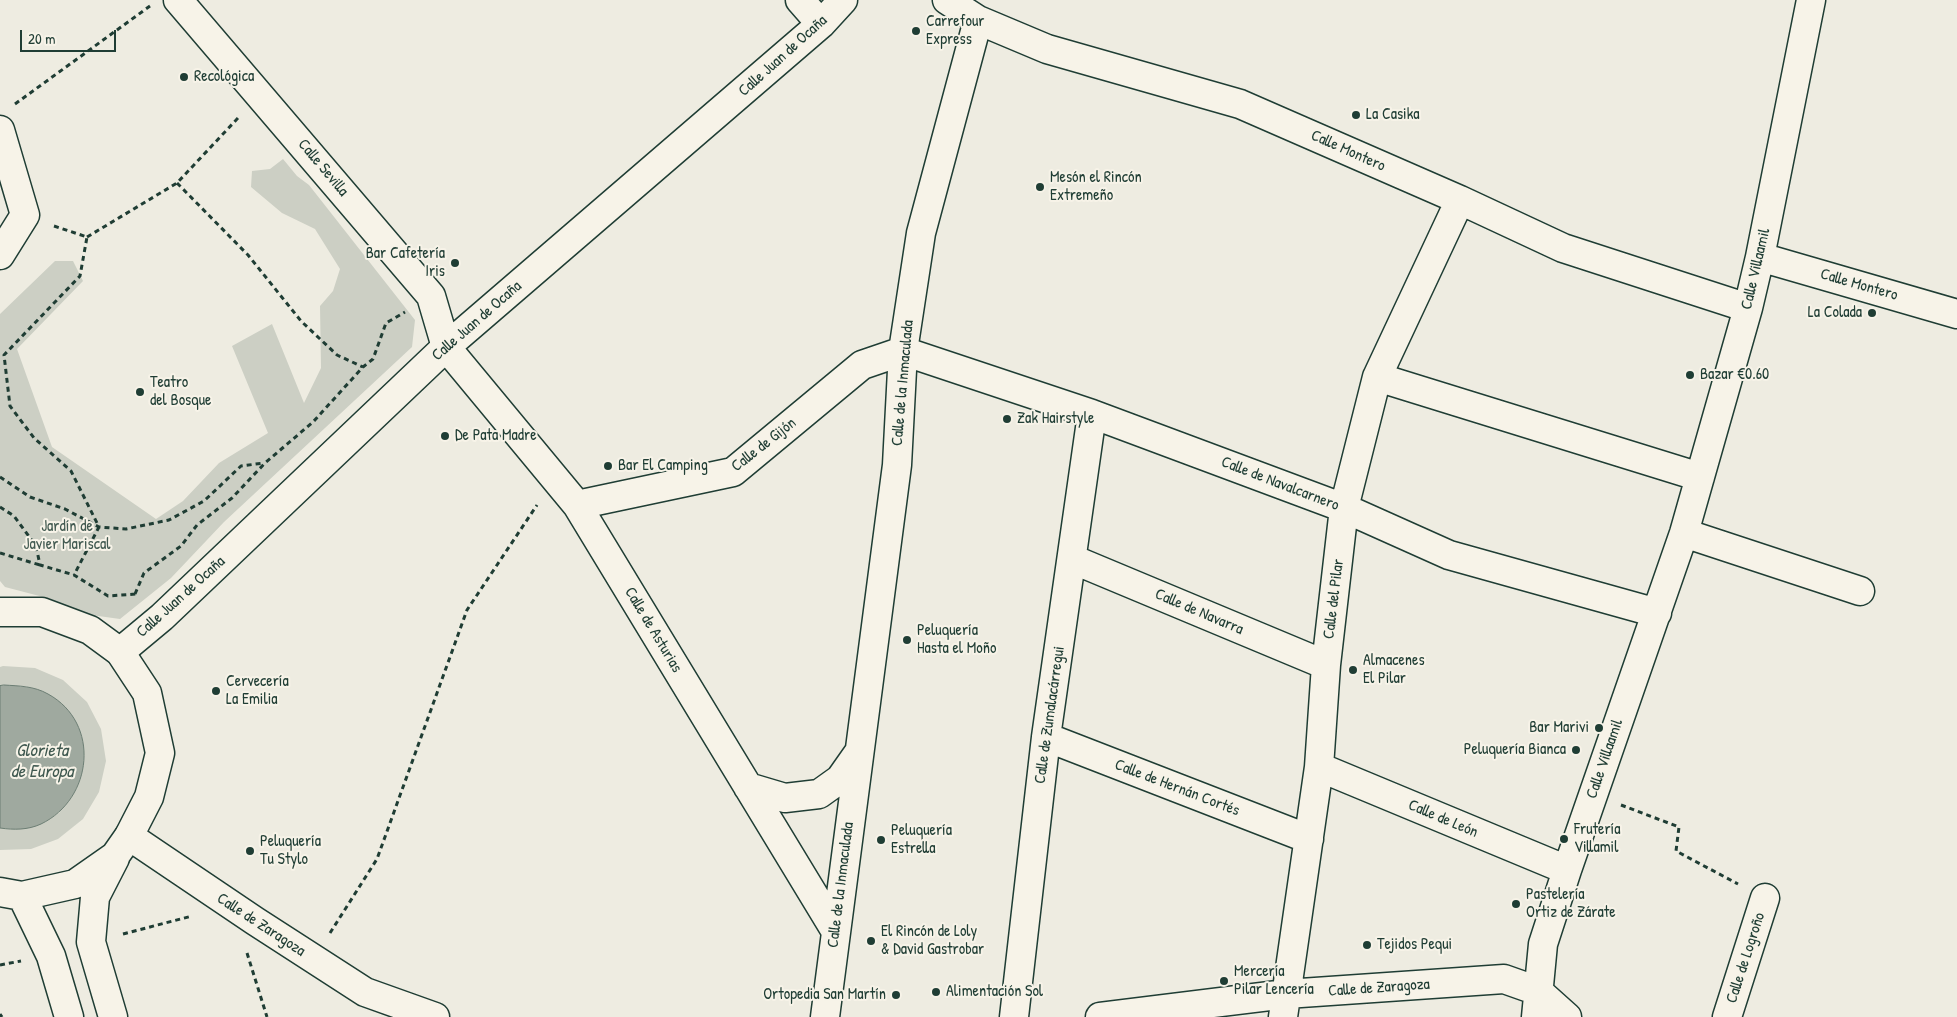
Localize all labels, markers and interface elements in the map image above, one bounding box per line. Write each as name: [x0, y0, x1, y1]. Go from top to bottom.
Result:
street label: Calle Juan de Ocaña: [735, 11, 831, 101]
place label: Carrefour Express: [926, 12, 984, 50]
scale bar: [22, 20, 119, 52]
marker: Carrefour Express: [910, 25, 922, 37]
text: 20 m: [28, 28, 55, 49]
place label: Recológica: [194, 67, 254, 87]
marker: Recológica: [178, 71, 190, 83]
place label: La Casika: [1366, 105, 1420, 125]
marker: La Casika: [1350, 109, 1362, 121]
street label: Calle Montero: [1308, 126, 1388, 176]
street label: Calle Sevilla: [294, 135, 352, 201]
place label: Mesón el Rincón Extremeño: [1050, 168, 1142, 206]
marker: Mesón el Rincón Extremeño: [1034, 181, 1046, 193]
street label: Calle Villaamil: [1737, 227, 1775, 311]
place label: Bar Cafetería Iris: [366, 244, 445, 282]
marker: Bar Cafetería Iris: [449, 257, 461, 269]
street label: Calle Montero: [1818, 265, 1900, 305]
street label: Calle Juan de Ocaña: [428, 277, 526, 365]
place label: La Colada: [1808, 303, 1862, 323]
marker: La Colada: [1866, 307, 1878, 319]
street label: Calle de la Inmaculada: [888, 319, 918, 447]
place label: Bazar €0.60: [1700, 365, 1769, 385]
marker: Bazar €0.60: [1684, 369, 1696, 381]
place label: Teatro del Bosque: [150, 373, 211, 411]
marker: Teatro del Bosque: [134, 386, 146, 398]
place label: Zak Hairstyle: [1017, 409, 1094, 429]
marker: Zak Hairstyle: [1001, 413, 1013, 425]
street label: Calle de Gijón: [728, 414, 800, 476]
place label: De Pata Madre: [455, 426, 537, 446]
marker: De Pata Madre: [439, 430, 451, 442]
street label: Calle de Navalcarnero: [1218, 453, 1342, 515]
place label: Bar El Camping: [618, 456, 708, 476]
marker: Bar El Camping: [602, 460, 614, 472]
park label: Jardín de Javier Mariscal: [24, 517, 110, 555]
street label: Calle Juan de Ocaña: [133, 552, 229, 642]
street label: Calle del Pilar: [1320, 558, 1348, 640]
street label: Calle de Asturias: [620, 584, 686, 676]
street label: Calle de Navarra: [1152, 585, 1246, 639]
place label: Peluquería Hasta el Moño: [917, 621, 996, 659]
marker: Peluquería Hasta el Moño: [901, 634, 913, 646]
street label: Calle de Zumalacárregui: [1031, 645, 1069, 785]
place label: Almacenes El Pilar: [1363, 651, 1425, 689]
marker: Almacenes El Pilar: [1347, 664, 1359, 676]
place label: Cervecería La Emilia: [226, 672, 289, 710]
marker: Cervecería La Emilia: [210, 685, 222, 697]
street label: Calle Villaamil: [1582, 717, 1628, 801]
place label: Bar Marivi: [1529, 718, 1589, 738]
marker: Bar Marivi: [1593, 722, 1605, 734]
water label: Glorieta de Europa: [11, 740, 73, 782]
place label: Peluquería Bianca: [1464, 740, 1566, 760]
marker: Peluquería Bianca: [1570, 744, 1582, 756]
street label: Calle de Hernán Cortés: [1112, 755, 1242, 821]
street label: Calle de León: [1405, 796, 1481, 842]
place label: Frutería Villamil: [1574, 820, 1620, 858]
street label: Calle de la Inmaculada: [824, 821, 858, 949]
place label: Peluquería Estrella: [891, 821, 952, 859]
place label: Peluquería Tu Stylo: [260, 832, 321, 870]
marker: Frutería Villamil: [1558, 833, 1570, 845]
marker: Peluquería Estrella: [875, 834, 887, 846]
marker: Peluquería Tu Stylo: [244, 845, 256, 857]
place label: Pastelería Ortiz de Zárate: [1526, 885, 1616, 923]
street label: Calle de Zaragoza: [213, 889, 309, 961]
marker: Pastelería Ortiz de Zárate: [1510, 898, 1522, 910]
street label: Calle de Logroño: [1722, 910, 1770, 1006]
place label: El Rincón de Loly & David Gastrobar: [881, 922, 984, 960]
marker: El Rincón de Loly & David Gastrobar: [865, 935, 877, 947]
place label: Tejidos Pequi: [1377, 935, 1452, 955]
marker: Tejidos Pequi: [1361, 939, 1373, 951]
place label: Mercería Pilar Lencería: [1234, 962, 1314, 1000]
marker: Mercería Pilar Lencería: [1218, 975, 1230, 987]
street label: Calle de Zaragoza: [1328, 975, 1430, 1001]
place label: Alimentación Sol: [946, 982, 1043, 1002]
place label: Ortopedia San Martín: [763, 985, 886, 1005]
marker: Alimentación Sol: [930, 986, 942, 998]
marker: Ortopedia San Martín: [890, 989, 902, 1001]

